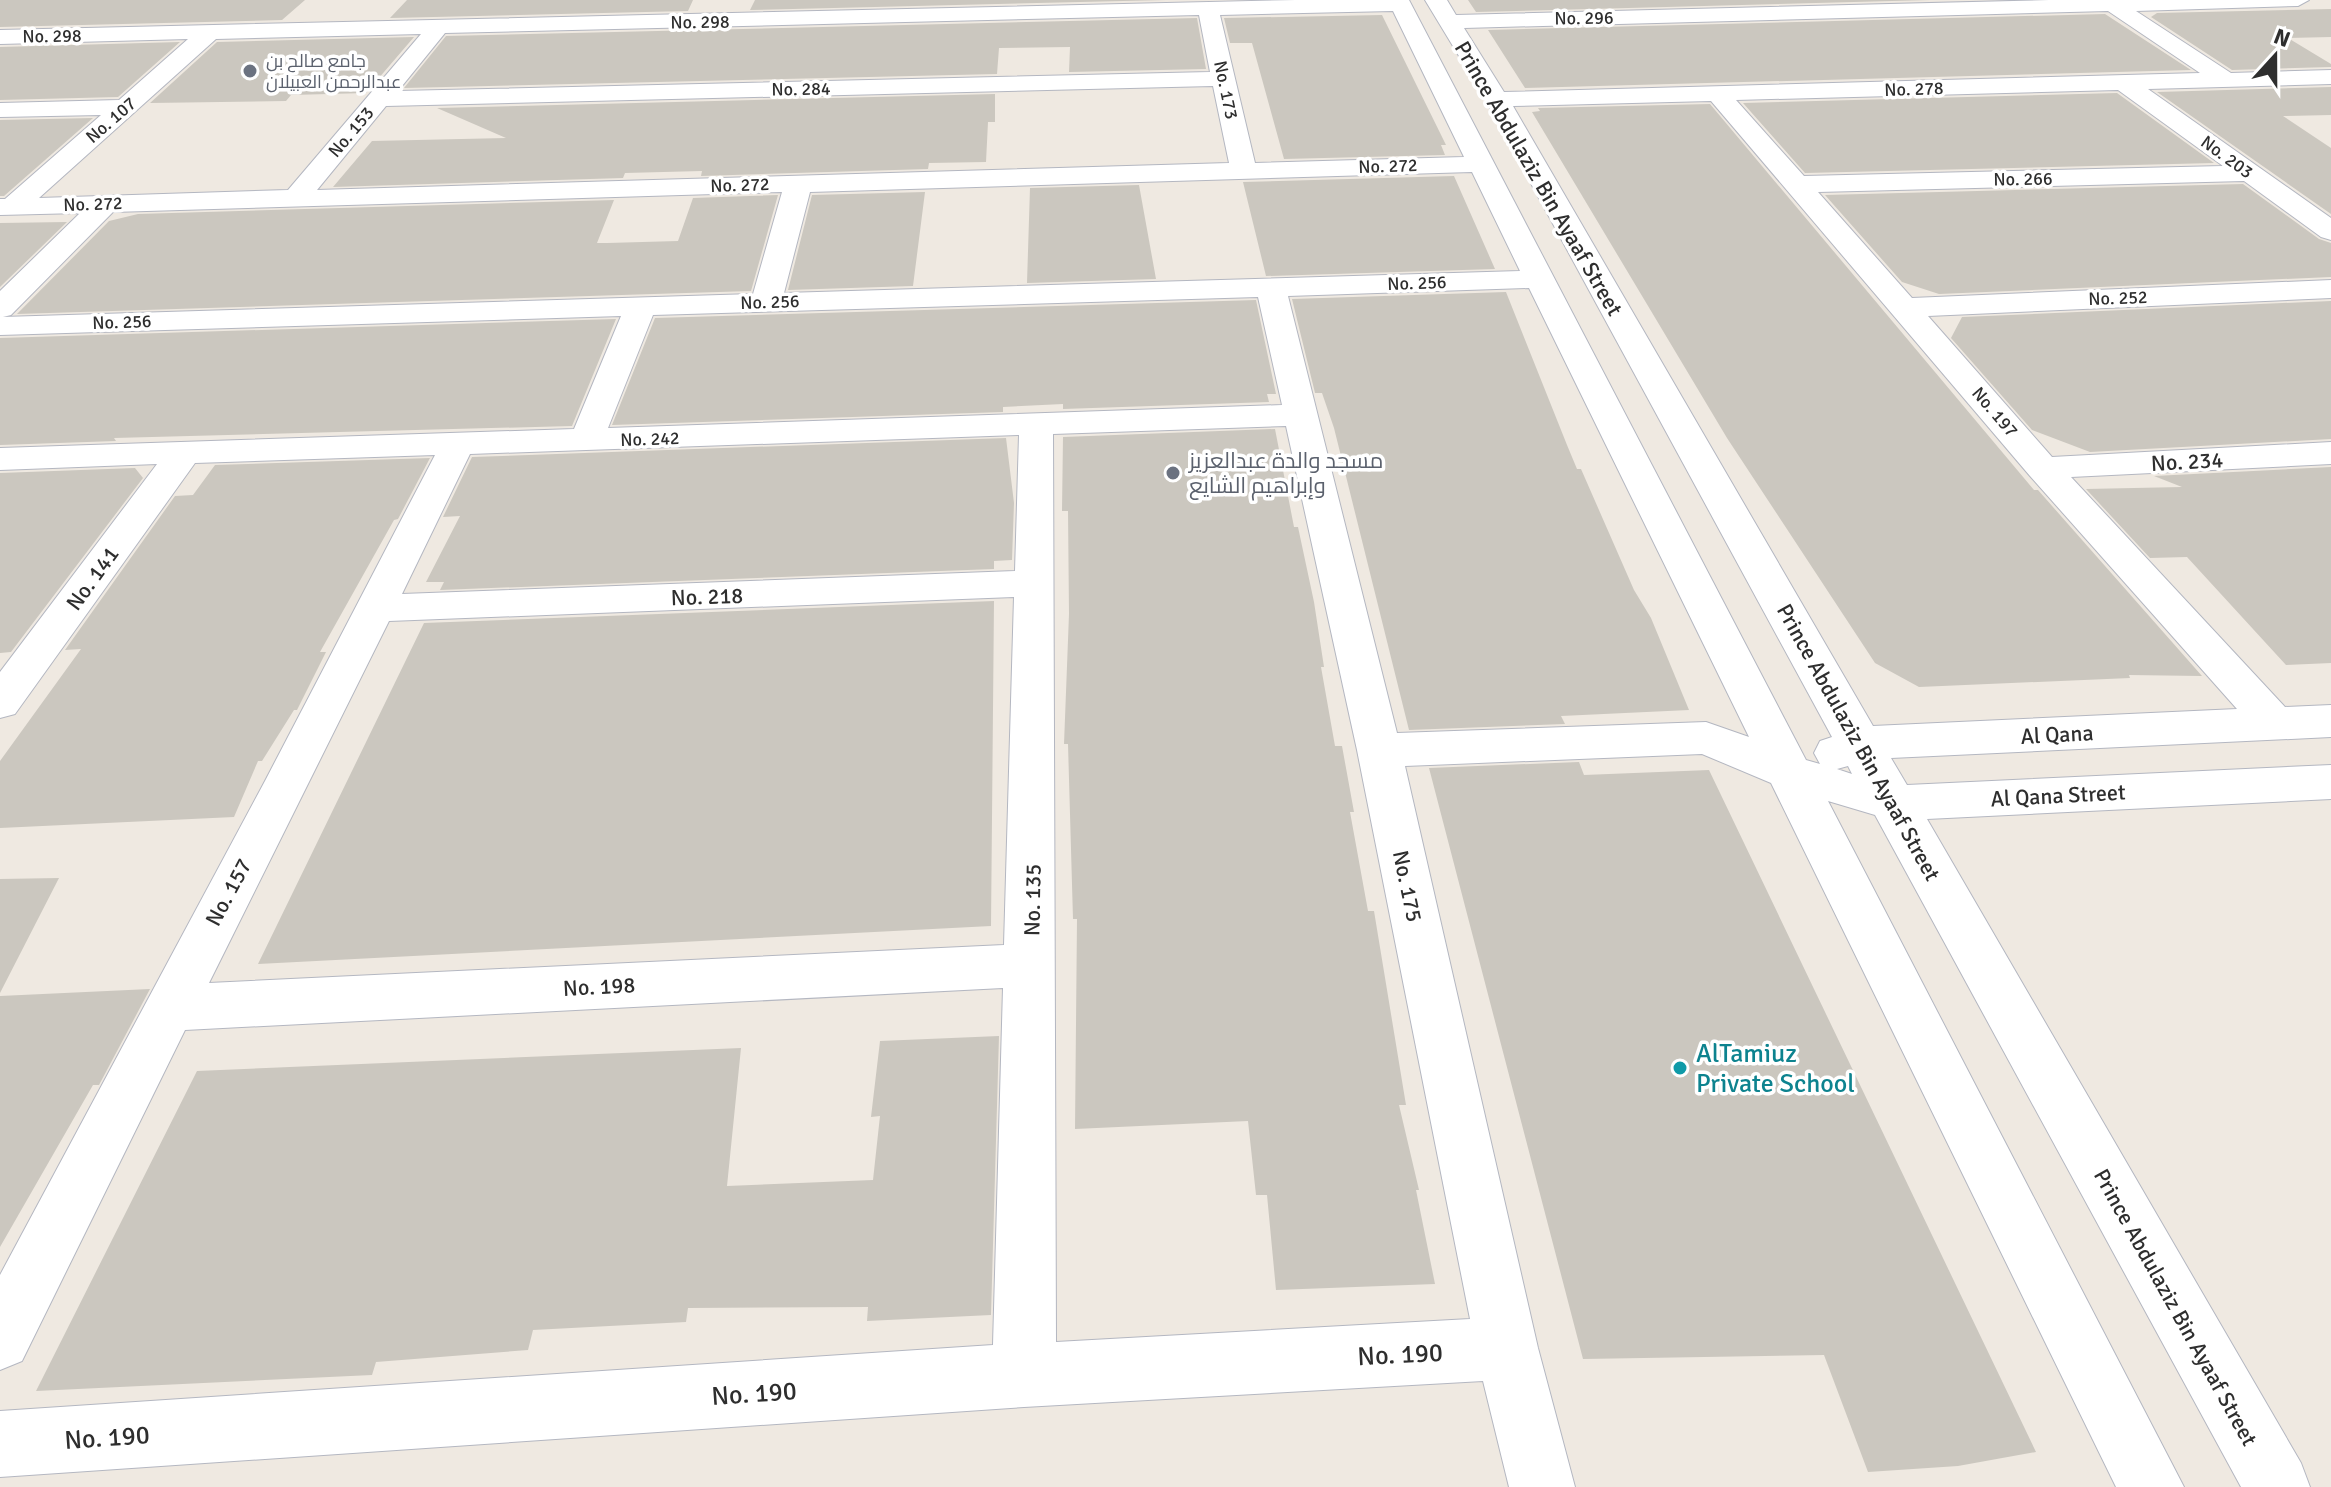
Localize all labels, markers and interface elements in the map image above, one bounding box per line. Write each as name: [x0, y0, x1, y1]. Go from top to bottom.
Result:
street label: No. 296: [1554, 6, 1614, 30]
street label: No. 298: [670, 10, 730, 34]
north arrow: [2235, 16, 2315, 96]
text: N: [2270, 22, 2294, 53]
street label: No. 298: [22, 24, 82, 48]
street label: Prince Abdulaziz Bin Ayaaf Street: [1449, 36, 1629, 321]
place label: جامع صالح بن عبدالرحمن العبيلان: [266, 50, 401, 93]
street label: No. 173: [1209, 59, 1243, 121]
marker: جامع صالح بن عبدالرحمن العبيلان: [241, 62, 259, 80]
street label: No. 284: [771, 77, 831, 101]
street label: No. 278: [1884, 77, 1944, 101]
street label: No. 107: [81, 92, 141, 148]
street label: No. 153: [324, 102, 378, 162]
street label: No. 203: [2197, 131, 2257, 183]
street label: No. 272: [1358, 154, 1418, 178]
street label: No. 266: [1993, 167, 2053, 191]
street label: No. 272: [710, 173, 770, 197]
street label: No. 272: [63, 192, 123, 216]
street label: No. 256: [1387, 271, 1447, 295]
street label: No. 252: [2088, 286, 2148, 310]
street label: No. 256: [740, 290, 800, 314]
street label: No. 256: [92, 310, 152, 334]
street label: No. 197: [1967, 382, 2023, 442]
street label: No. 242: [620, 427, 680, 451]
street label: No. 234: [2150, 446, 2224, 477]
place label: مسجد والدة عبدالعزيز وإبراهيم الشايع: [1187, 447, 1383, 501]
marker: مسجد والدة عبدالعزيز وإبراهيم الشايع: [1164, 464, 1182, 482]
street label: No. 141: [60, 541, 125, 616]
street label: No. 218: [670, 582, 744, 611]
street label: Prince Abdulaziz Bin Ayaaf Street: [1771, 599, 1946, 886]
street label: Al Qana: [2020, 719, 2094, 750]
street label: Al Qana Street: [1990, 778, 2126, 813]
street label: No. 175: [1387, 848, 1428, 924]
street label: No. 157: [200, 854, 257, 931]
street label: No. 135: [1018, 864, 1047, 936]
street label: No. 198: [562, 971, 636, 1002]
place label: AlTamiuz Private School: [1696, 1038, 1855, 1100]
marker: AlTamiuz Private School: [1671, 1059, 1689, 1077]
street label: Prince Abdulaziz Bin Ayaaf Street: [2088, 1164, 2263, 1451]
street label: No. 190: [1356, 1337, 1444, 1373]
street label: No. 190: [710, 1375, 798, 1413]
street label: No. 190: [63, 1419, 151, 1457]

